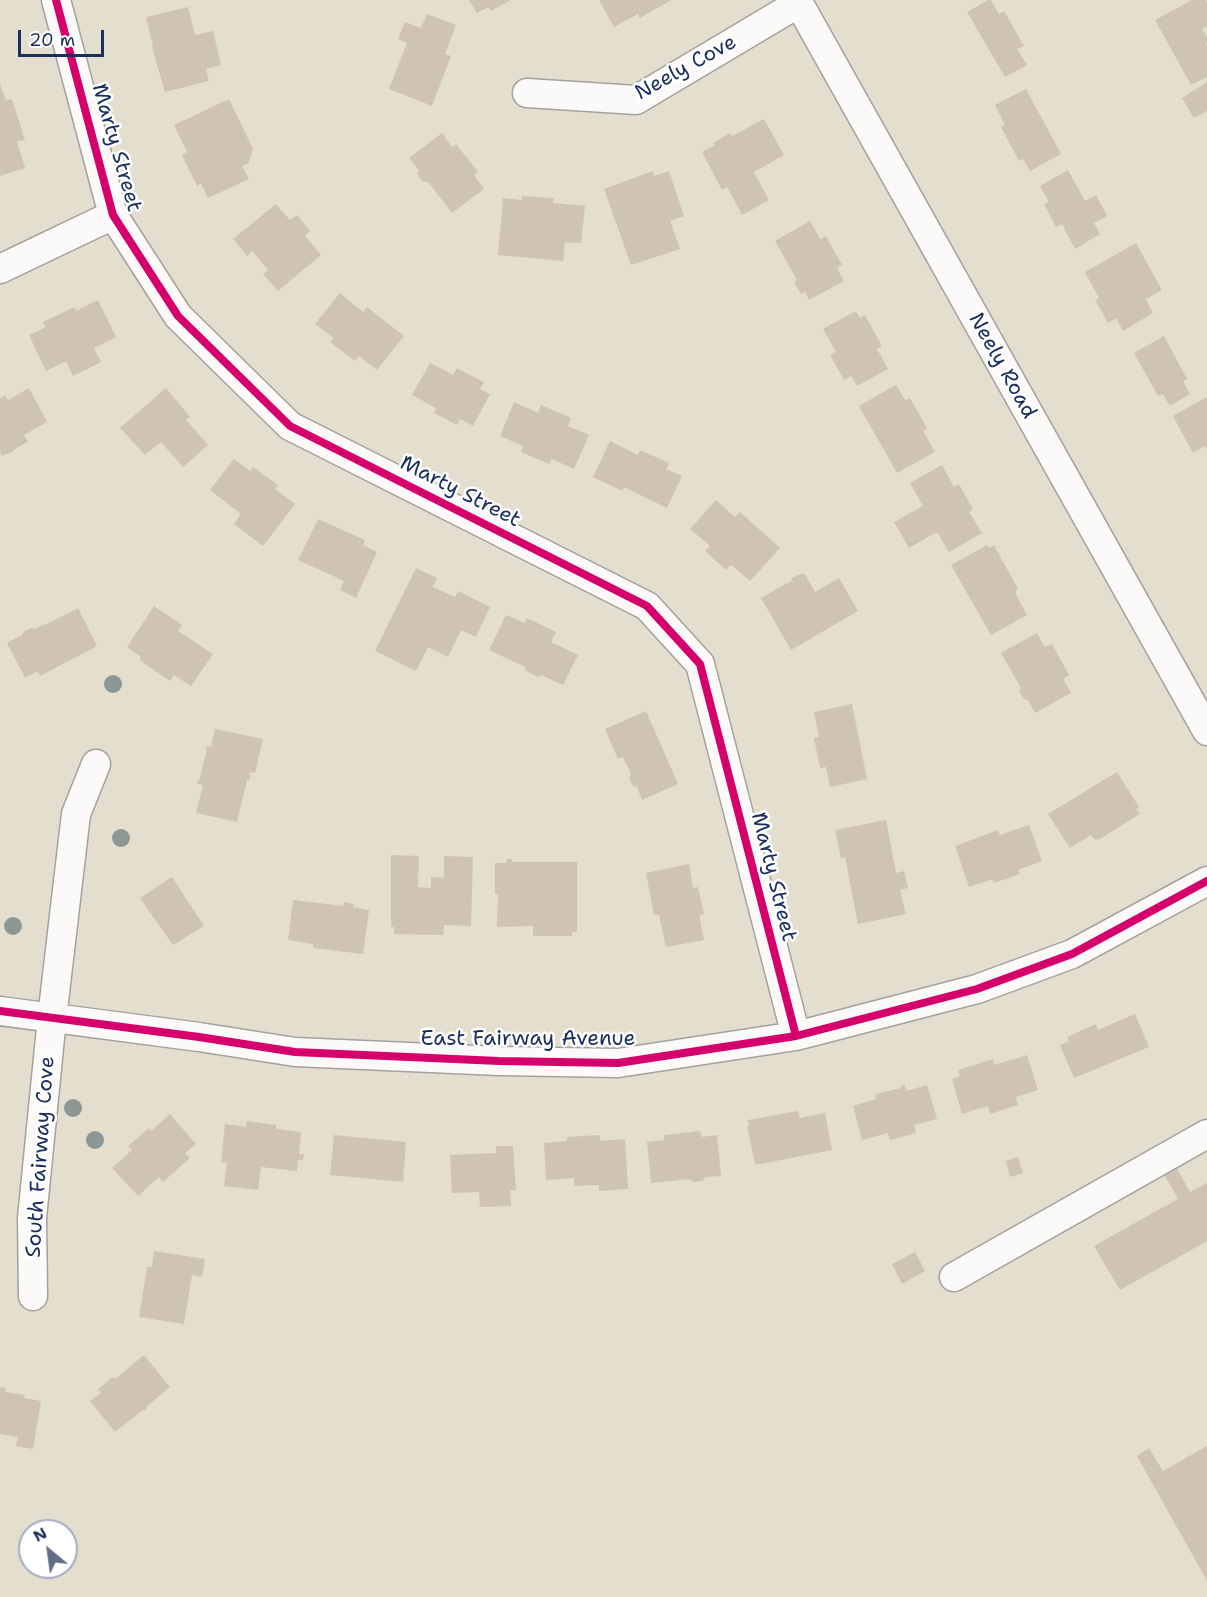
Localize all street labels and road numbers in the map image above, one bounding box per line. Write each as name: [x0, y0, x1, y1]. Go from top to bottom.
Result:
street label: Neely Cove: [631, 30, 741, 106]
street label: Marty Street: [86, 81, 146, 215]
street label: Neely Road: [963, 309, 1041, 423]
street label: Marty Street: [396, 451, 524, 533]
street label: Marty Street: [745, 810, 801, 944]
street label: East Fairway Avenue: [421, 1027, 635, 1053]
street label: South Fairway Cove: [21, 1055, 61, 1259]

